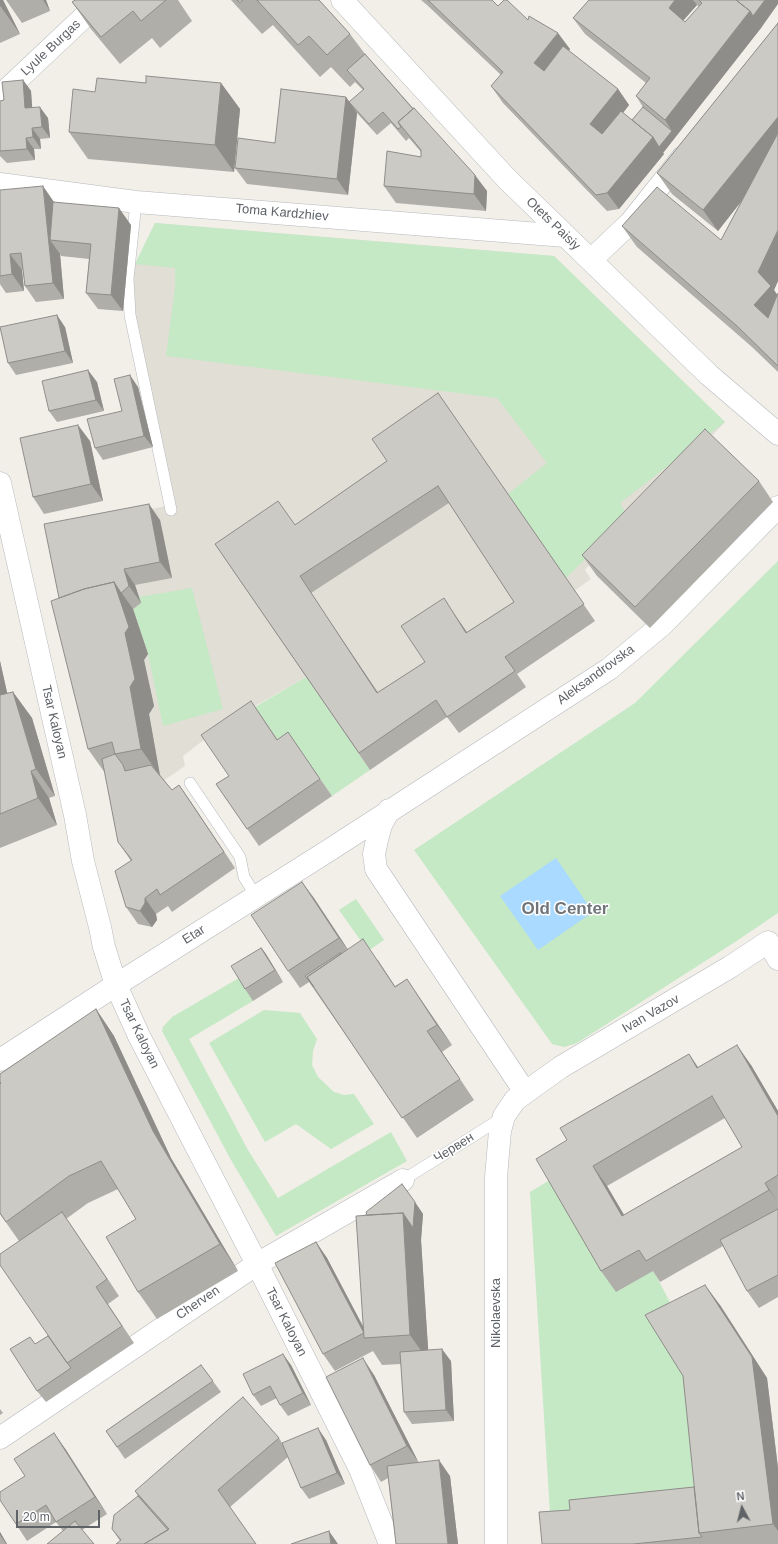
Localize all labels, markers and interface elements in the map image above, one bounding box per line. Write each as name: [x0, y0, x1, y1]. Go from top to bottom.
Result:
street label: Lyule Burgas: [18, 17, 84, 79]
street label: Otets Paisiy: [523, 194, 583, 254]
street label: Toma Kardzhiev: [235, 201, 329, 225]
street label: Aleksandrovska: [554, 642, 638, 708]
street label: Tsar Kaloyan: [38, 684, 70, 760]
district label: Old Center: [522, 899, 608, 919]
street label: Etar: [180, 922, 208, 948]
street label: Ivan Vazov: [620, 991, 682, 1037]
street label: Tsar Kaloyan: [116, 997, 162, 1071]
street label: Червен: [431, 1130, 477, 1166]
street label: Nikolaevska: [488, 1278, 504, 1348]
street label: Cherven: [173, 1283, 223, 1323]
street label: Tsar Kaloyan: [262, 1285, 310, 1359]
north arrow: [722, 1488, 762, 1528]
text: N: [736, 1490, 745, 1503]
scale bar: [18, 1502, 102, 1528]
text: 20 m: [23, 1510, 50, 1524]

